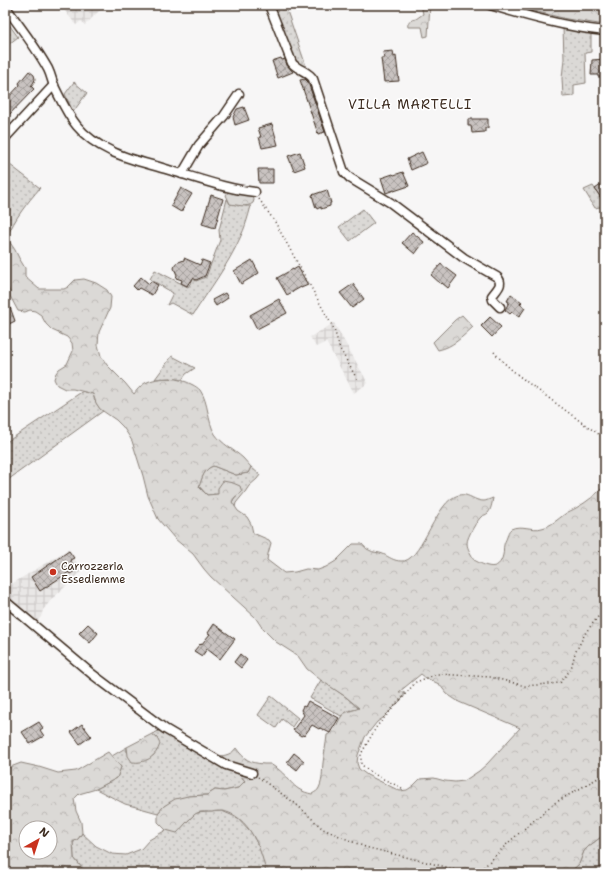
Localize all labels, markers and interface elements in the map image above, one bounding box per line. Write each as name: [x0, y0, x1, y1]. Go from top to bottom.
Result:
district label: VILLA MARTELLI: [348, 96, 472, 113]
place label: Carrozzeria Essediemme: [61, 559, 125, 587]
marker: Carrozzeria Essediemme: [48, 567, 58, 577]
north arrow: [18, 820, 58, 860]
text: N: [36, 824, 52, 841]

